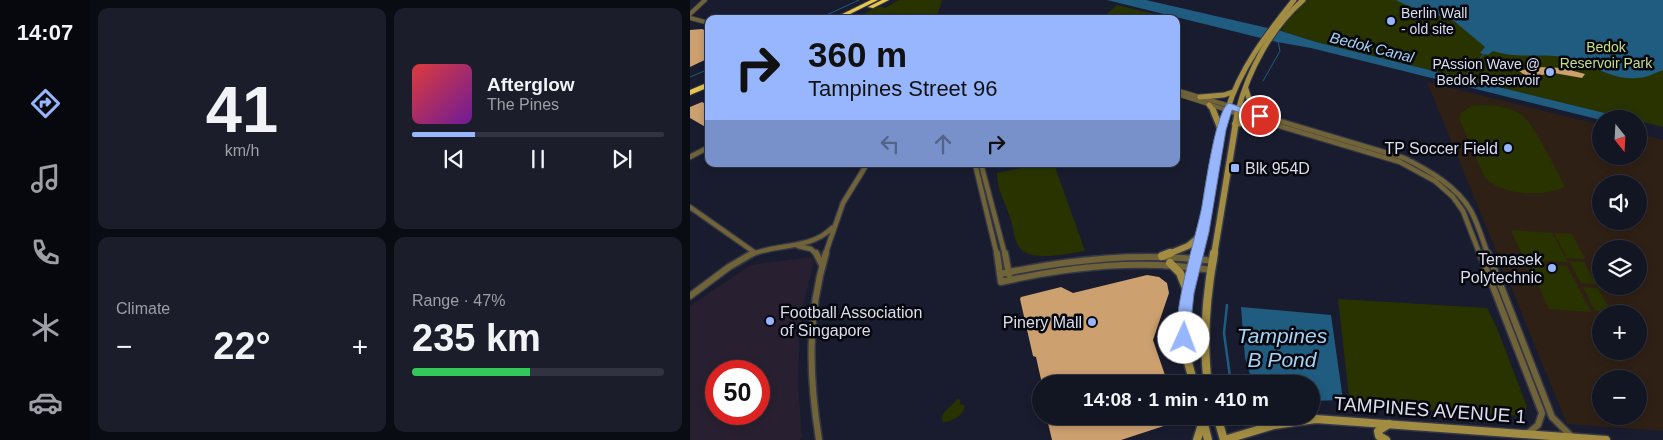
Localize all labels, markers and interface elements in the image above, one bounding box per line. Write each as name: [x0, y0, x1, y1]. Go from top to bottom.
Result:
place label: Berlin Wall - old site: [1401, 5, 1467, 37]
marker: Berlin Wall - old site: [1385, 15, 1397, 27]
text: 14:07: [17, 20, 73, 45]
water label: Bedok Canal: [1328, 28, 1416, 66]
icon: right: [725, 35, 790, 100]
text: 360 m: [808, 35, 907, 74]
park label: Bedok Reservoir Park: [1560, 39, 1653, 71]
place label: PAssion Wave @ Bedok Reservoir: [1432, 56, 1540, 88]
marker: PAssion Wave @ Bedok Reservoir: [1544, 66, 1556, 78]
text: 41: [206, 73, 278, 146]
text: Afterglow: [487, 74, 575, 95]
text: Tampines Street 96: [808, 76, 998, 101]
icon: directions: [28, 86, 63, 121]
pin: [1239, 95, 1281, 137]
text: The Pines: [487, 96, 559, 113]
icon: arrive: [1246, 102, 1274, 130]
north arrow: [1592, 110, 1648, 165]
map controls: [1592, 110, 1647, 425]
icon: left: [876, 130, 904, 158]
icon: ahead: [929, 130, 957, 158]
icon: right: [982, 130, 1010, 158]
place label: TP Soccer Field: [1384, 140, 1498, 157]
text: km/h: [225, 142, 259, 159]
marker: TP Soccer Field: [1502, 142, 1514, 154]
icon: previous: [440, 145, 468, 173]
icon: pause: [524, 145, 552, 173]
icon: next: [608, 145, 636, 173]
place label: Blk 954D: [1245, 160, 1310, 177]
icon: music: [28, 161, 63, 196]
marker: Blk 954D: [1229, 162, 1241, 174]
button: sound: [1592, 175, 1647, 230]
icon: phone: [28, 235, 63, 270]
button: layers: [1592, 240, 1647, 295]
place label: Temasek Polytechnic: [1460, 251, 1543, 286]
marker: Temasek Polytechnic: [1546, 262, 1558, 274]
text: Range · 47%: [412, 292, 505, 309]
text: Climate: [116, 300, 170, 317]
place label: Football Association of Singapore: [780, 304, 922, 339]
button: +: [1592, 305, 1647, 360]
icon: climate: [28, 310, 63, 345]
position arrow: [1157, 311, 1209, 363]
place label: Pinery Mall: [1003, 314, 1082, 331]
marker: Football Association of Singapore: [764, 315, 776, 327]
marker: Pinery Mall: [1086, 316, 1098, 328]
text: 235 km: [412, 317, 541, 359]
water label: Tampines B Pond: [1237, 324, 1328, 371]
text: 22°: [213, 325, 271, 367]
text: −: [116, 331, 132, 362]
text: +: [352, 331, 368, 362]
speed limit sign: 50: [705, 360, 770, 425]
button: −: [1592, 370, 1647, 425]
icon: car: [28, 385, 63, 420]
text: 14:08 · 1 min · 410 m: [1083, 389, 1269, 410]
street label: TAMPINES AVENUE 1: [1333, 393, 1527, 427]

